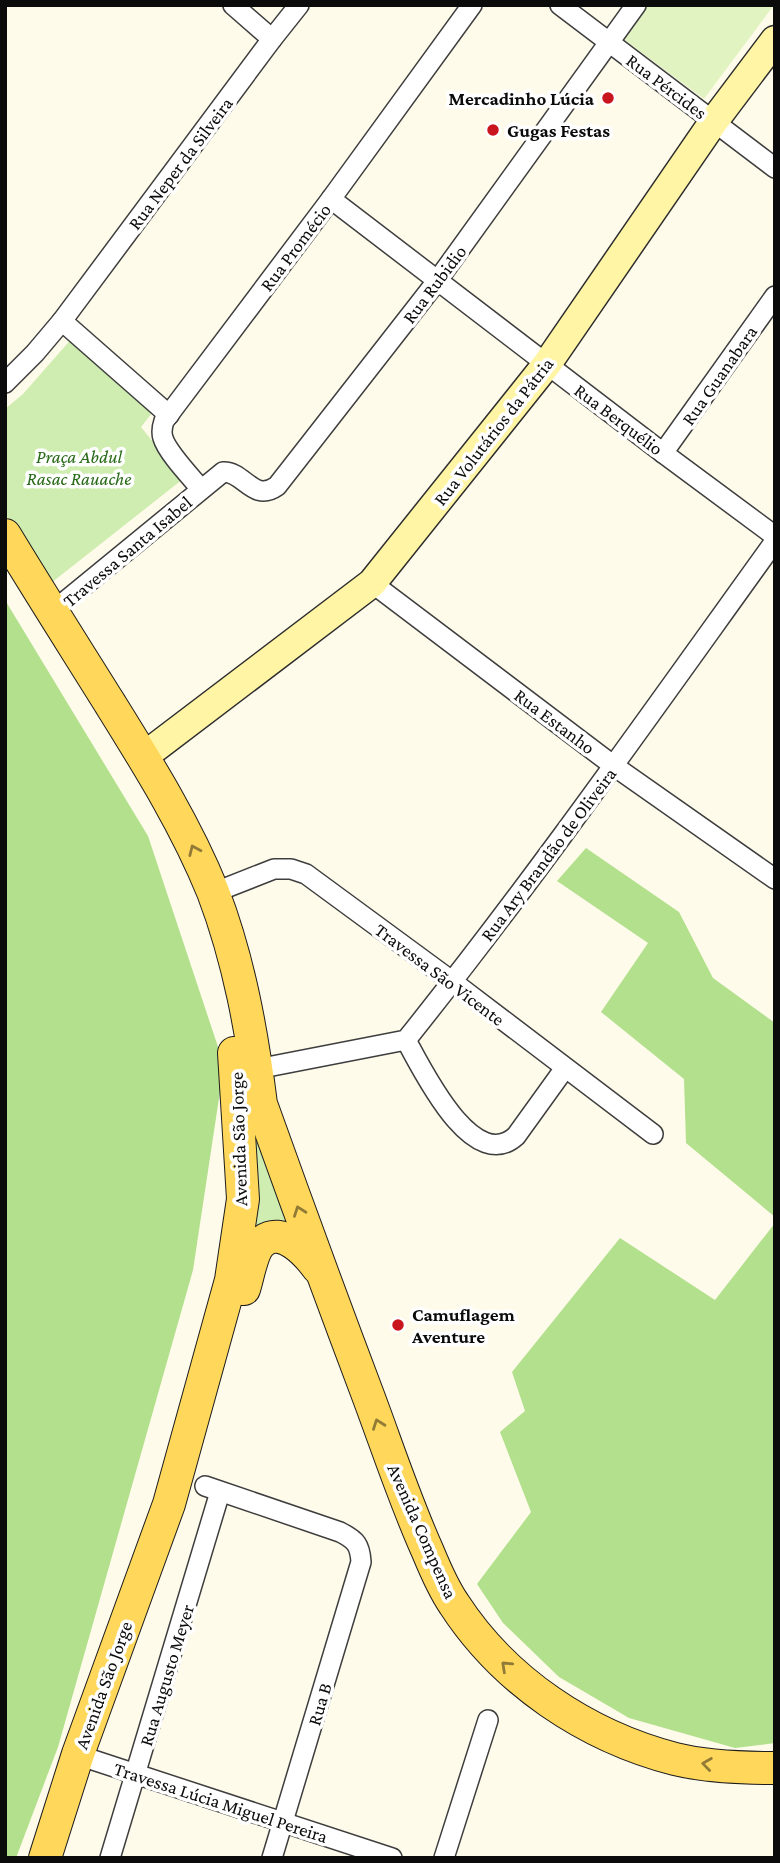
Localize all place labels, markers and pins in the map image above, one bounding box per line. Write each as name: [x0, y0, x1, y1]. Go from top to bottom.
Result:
place label: Mercadinho Lúcia: [448, 88, 595, 109]
marker: Mercadinho Lúcia: [600, 90, 616, 106]
place label: Gugas Festas: [507, 120, 610, 141]
marker: Gugas Festas: [485, 122, 501, 138]
place label: Camuflagem Aventure: [411, 1304, 515, 1347]
marker: Camuflagem Aventure: [390, 1317, 406, 1333]

